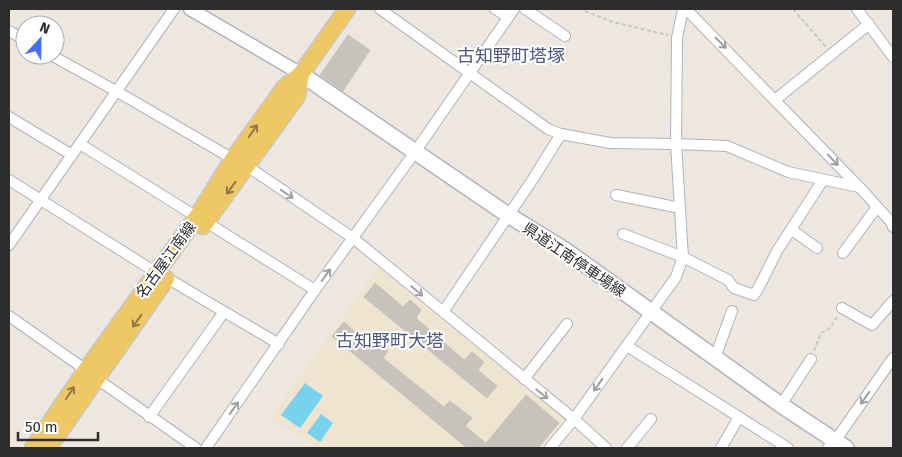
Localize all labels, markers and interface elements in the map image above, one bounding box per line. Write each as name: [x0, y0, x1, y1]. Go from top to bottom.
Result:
north arrow: [15, 15, 65, 65]
text: N: [37, 19, 52, 38]
one-way arrow: [714, 37, 726, 49]
district label: 古知野町塔塚: [457, 45, 565, 67]
one-way arrow: [248, 124, 258, 138]
one-way arrow: [827, 154, 839, 166]
one-way arrow: [225, 181, 236, 194]
one-way arrow: [280, 188, 294, 199]
street label: 名古屋江南線: [132, 218, 200, 302]
street label: 県道江南停車場線: [519, 219, 629, 301]
one-way arrow: [321, 269, 332, 282]
one-way arrow: [410, 285, 423, 296]
one-way arrow: [132, 314, 142, 328]
district label: 古知野町大塔: [336, 330, 444, 352]
one-way arrow: [593, 378, 604, 391]
one-way arrow: [65, 387, 75, 401]
one-way arrow: [536, 389, 549, 400]
one-way arrow: [860, 391, 870, 405]
one-way arrow: [229, 401, 239, 415]
scale bar: [18, 410, 98, 442]
text: 50 m: [25, 418, 58, 436]

